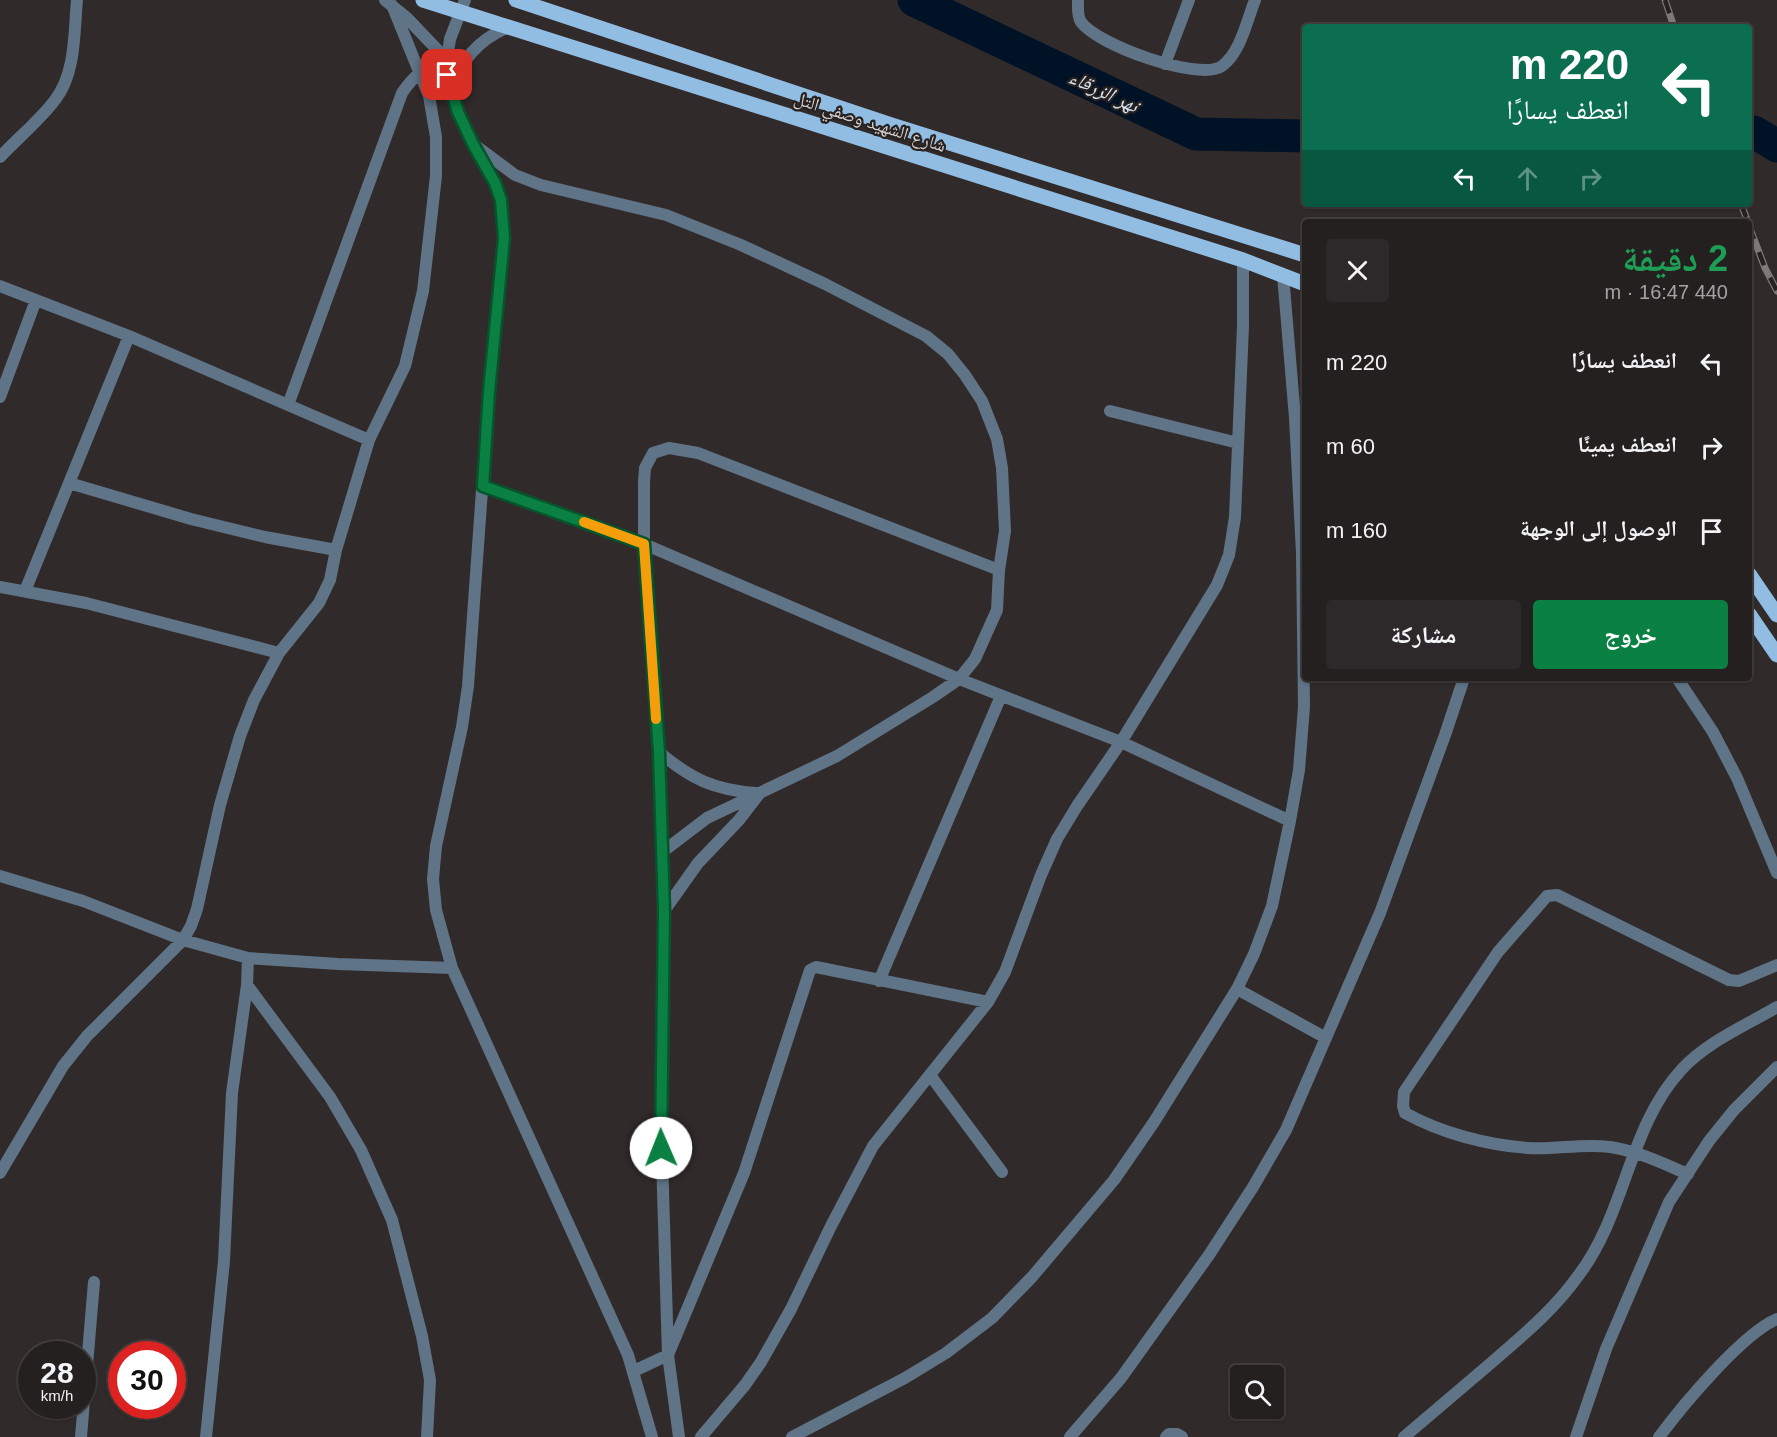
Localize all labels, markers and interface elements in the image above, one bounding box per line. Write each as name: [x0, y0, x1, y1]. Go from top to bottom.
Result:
text: 220 m: [1510, 41, 1629, 88]
icon: left: [1650, 48, 1728, 126]
pin: [421, 49, 472, 100]
icon: arrive: [430, 58, 463, 91]
water label: نهر الزرقاء: [1066, 65, 1145, 119]
street label: شارع الشهيد وصفي التل: [790, 88, 948, 160]
text: انعطف يسارًا: [1507, 95, 1629, 125]
icon: left: [1448, 162, 1481, 195]
icon: ahead: [1511, 162, 1544, 195]
icon: right: [1574, 162, 1607, 195]
text: 2 دقيقة: [1622, 238, 1728, 279]
button: close: [1326, 239, 1389, 302]
text: 440 m · 16:47: [1605, 281, 1728, 303]
icon: left: [1695, 347, 1728, 380]
text: انعطف يسارًا: [1571, 348, 1677, 373]
text: 220 m: [1326, 350, 1387, 375]
icon: right: [1695, 431, 1728, 464]
text: انعطف يمينًا: [1578, 432, 1677, 457]
text: 60 m: [1326, 434, 1375, 459]
icon: arrive: [1695, 515, 1728, 548]
text: الوصول إلى الوجهة: [1520, 516, 1677, 541]
text: 160 m: [1326, 518, 1387, 543]
button: مشاركة: [1326, 600, 1521, 669]
button: خروج: [1533, 600, 1728, 669]
position arrow: [629, 1116, 693, 1180]
speed limit sign: 30: [108, 1341, 186, 1419]
text: 28: [40, 1356, 74, 1389]
map controls: [1230, 1365, 1284, 1419]
button: search: [1230, 1365, 1284, 1419]
text: km/h: [41, 1387, 73, 1404]

